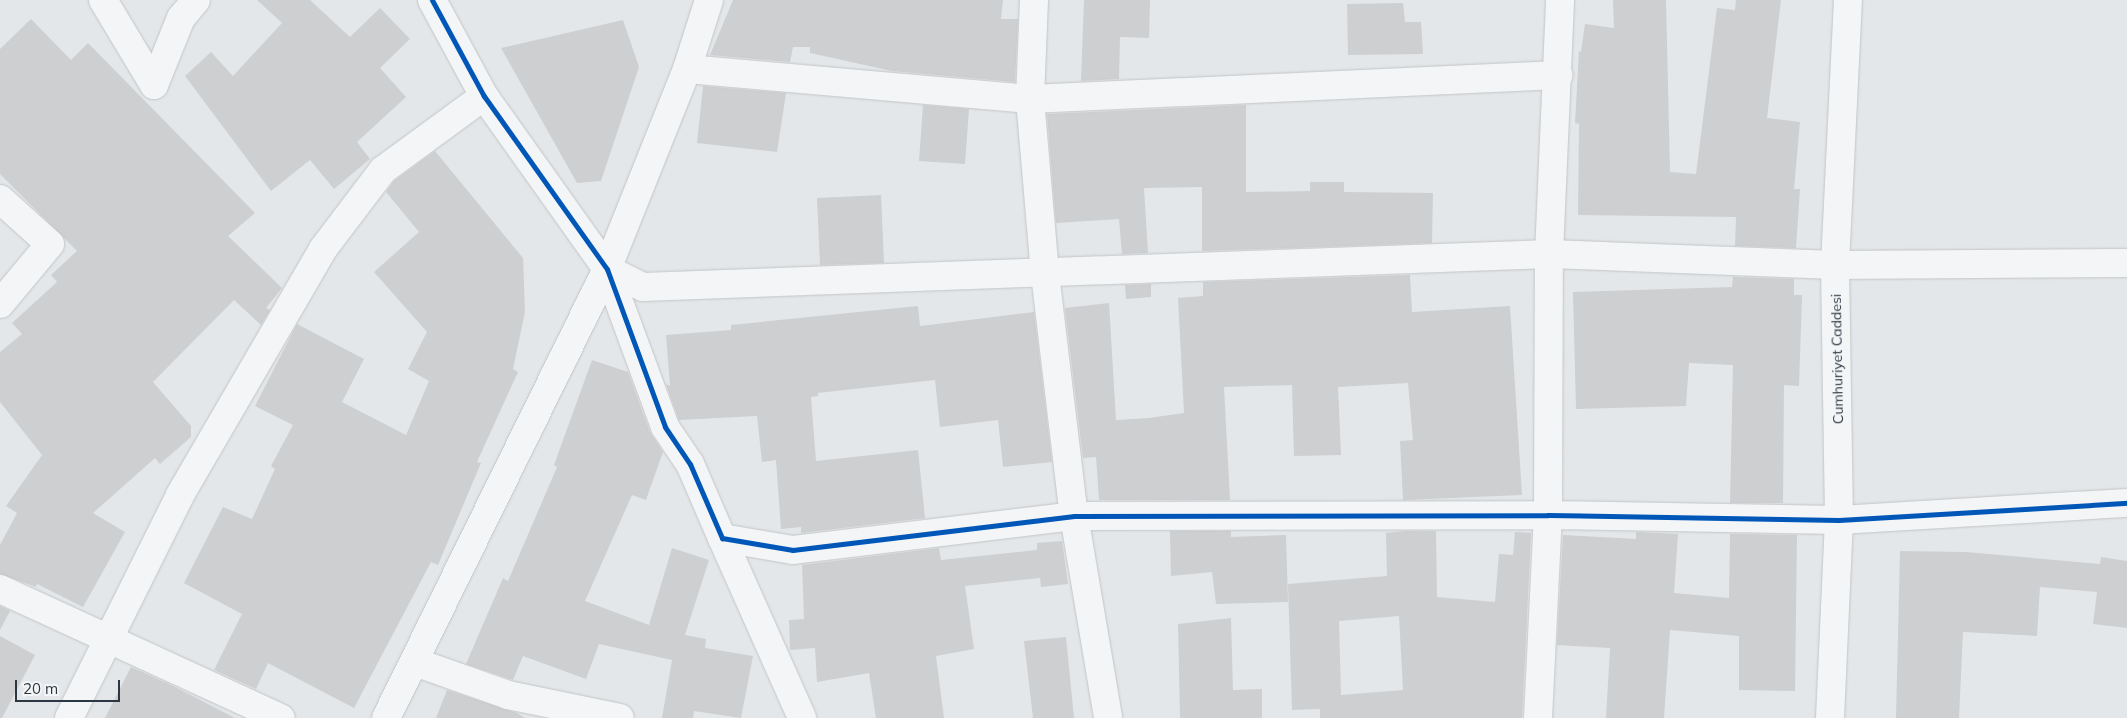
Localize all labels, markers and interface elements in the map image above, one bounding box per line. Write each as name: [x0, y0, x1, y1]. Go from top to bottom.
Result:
street label: Cumhuriyet Caddesi: [1827, 294, 1847, 424]
scale bar: [18, 670, 122, 702]
text: 20 m: [23, 679, 58, 698]

